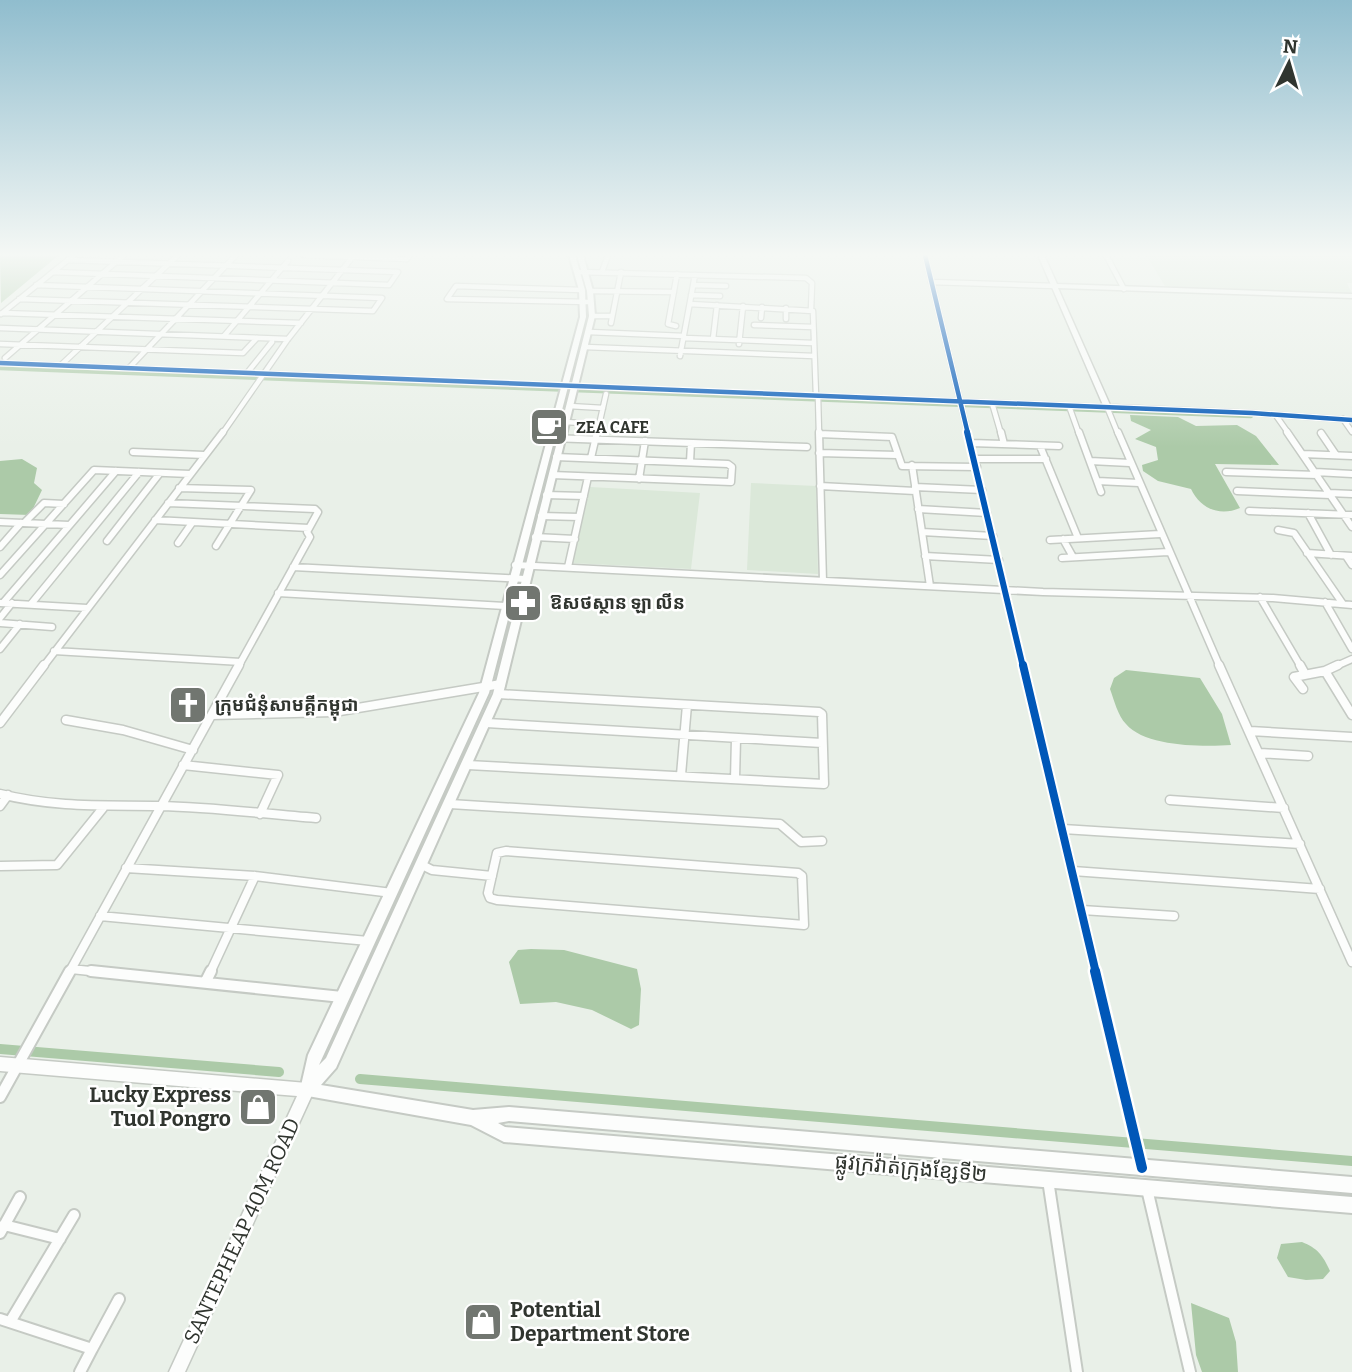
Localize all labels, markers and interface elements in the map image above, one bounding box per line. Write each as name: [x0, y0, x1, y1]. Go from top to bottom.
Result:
north arrow: [1254, 28, 1324, 98]
text: N: [1282, 34, 1299, 59]
cafe icon: ZEA CAFE: [528, 406, 570, 448]
place label: ZEA CAFE: [576, 418, 649, 437]
pharmacy icon: ឱសថស្ថាន ឡា លីន: [502, 582, 544, 624]
place label: ឱសថស្ថាន ឡា លីន: [550, 592, 685, 614]
church icon: ក្រុមជំនុំសាមគ្គីកម្ពុជា: [167, 684, 209, 726]
place label: ក្រុមជំនុំសាមគ្គីកម្ពុជា: [215, 693, 359, 721]
place label: Lucky Express Tuol Pongro: [89, 1082, 231, 1132]
shop icon: Lucky Express Tuol Pongro: [237, 1086, 279, 1128]
street label: SANTEPHEAP 40M ROAD: [178, 1114, 306, 1348]
street label: ផ្លូវក្រវ៉ាត់ក្រុងខ្សែទី២: [833, 1148, 988, 1194]
place label: Potential Department Store: [510, 1297, 690, 1347]
shop icon: Potential Department Store: [462, 1301, 504, 1343]

